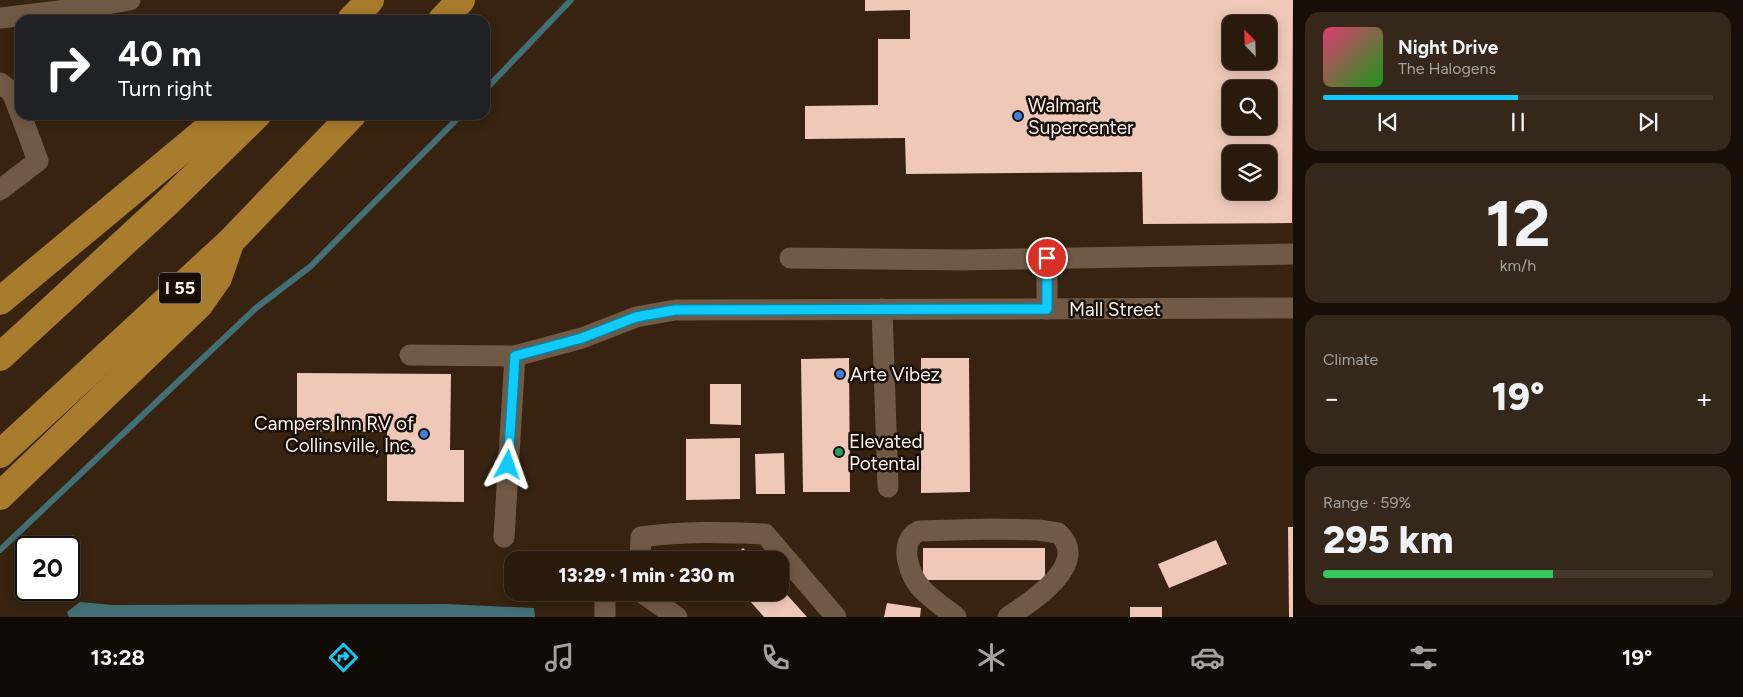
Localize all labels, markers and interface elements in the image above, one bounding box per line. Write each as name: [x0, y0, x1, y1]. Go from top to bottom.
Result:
north arrow: [1222, 15, 1278, 70]
map controls: [1222, 15, 1277, 200]
text: 40 m: [118, 33, 202, 75]
icon: right: [35, 35, 100, 100]
text: Night Drive: [1398, 36, 1498, 59]
text: The Halogens: [1398, 59, 1496, 78]
text: Turn right: [118, 75, 213, 102]
button: search: [1222, 80, 1277, 135]
place label: Walmart Supercenter: [1028, 94, 1134, 139]
icon: previous: [1374, 108, 1402, 136]
icon: pause: [1504, 108, 1532, 136]
icon: next: [1634, 108, 1662, 136]
marker: Walmart Supercenter: [1012, 110, 1024, 122]
button: layers: [1222, 145, 1277, 200]
text: 12: [1485, 184, 1551, 262]
pin: [1026, 237, 1068, 279]
icon: arrive: [1033, 244, 1061, 272]
text: km/h: [1500, 256, 1536, 275]
road number: I 55: [159, 272, 201, 304]
street label: Mall Street: [1069, 298, 1161, 321]
text: Climate: [1323, 350, 1378, 369]
place label: Arte Vibez: [850, 363, 940, 386]
marker: Arte Vibez: [834, 368, 846, 380]
text: 19°: [1491, 374, 1545, 420]
text: −: [1323, 381, 1340, 415]
text: +: [1696, 381, 1713, 415]
place label: Campers Inn RV of Collinsville, Inc.: [254, 412, 414, 457]
marker: Campers Inn RV of Collinsville, Inc.: [418, 428, 430, 440]
place label: Elevated Potental: [849, 430, 923, 475]
position arrow: [481, 438, 533, 490]
marker: Elevated Potental: [833, 446, 845, 458]
text: Range · 59%: [1323, 493, 1411, 512]
text: 295 km: [1323, 517, 1454, 563]
speed limit sign: 20: [15, 536, 80, 601]
text: 13:29 · 1 min · 230 m: [559, 564, 734, 587]
icon: directions: [326, 640, 361, 675]
icon: music: [542, 640, 577, 675]
icon: phone: [758, 640, 793, 675]
icon: climate: [974, 640, 1009, 675]
icon: car: [1190, 640, 1225, 675]
icon: filters: [1406, 640, 1441, 675]
text: 13:28: [91, 644, 145, 671]
text: 19°: [1622, 644, 1652, 671]

